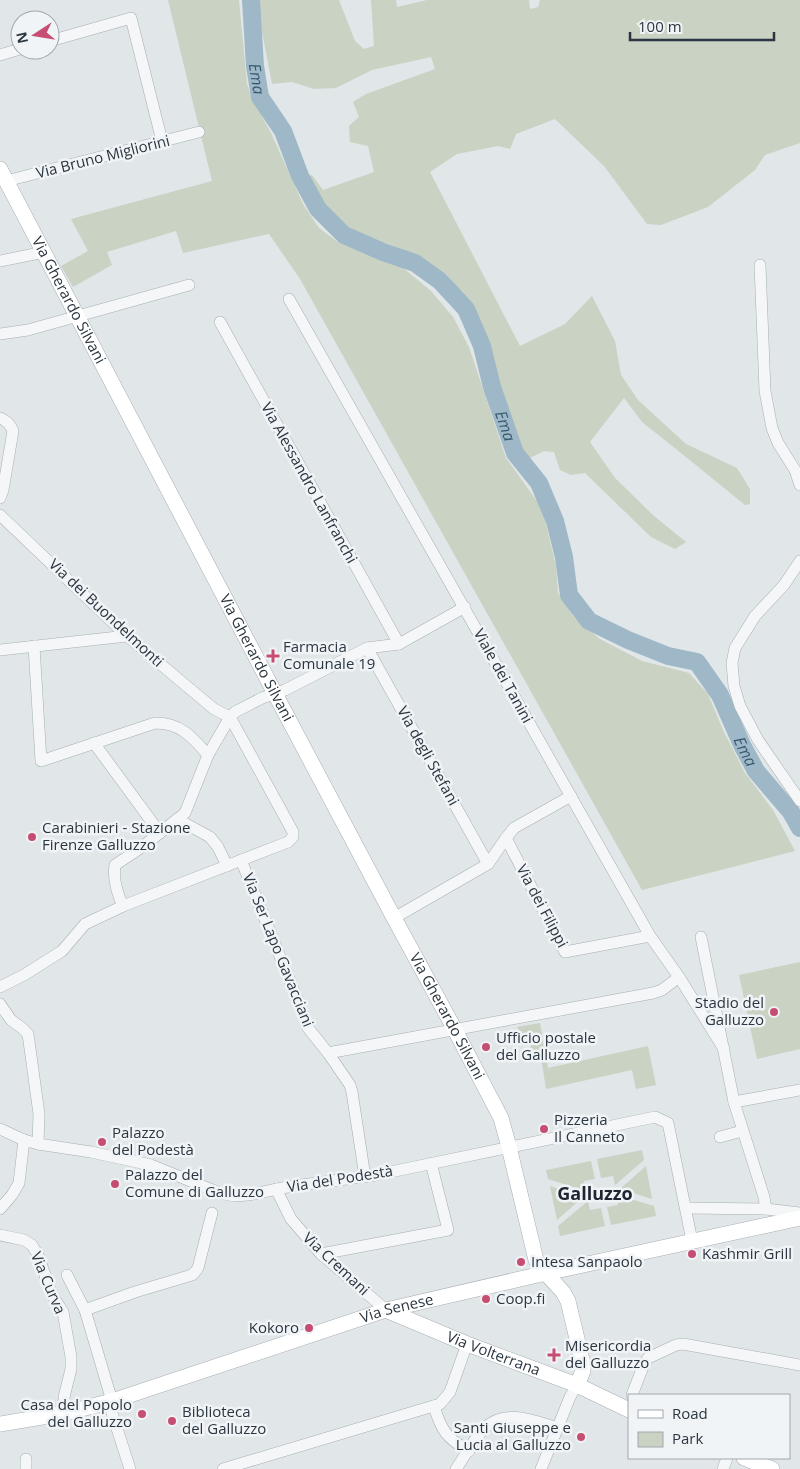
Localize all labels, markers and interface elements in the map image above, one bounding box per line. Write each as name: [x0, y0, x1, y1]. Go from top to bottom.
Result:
north arrow: [10, 10, 60, 60]
scale bar: [630, 10, 774, 42]
text: 100 m: [638, 16, 682, 36]
text: N: [11, 30, 32, 45]
water label: Ema: [244, 62, 270, 96]
street label: Via Bruno Migliorini: [34, 130, 172, 182]
street label: Via Gherardo Silvani: [28, 233, 111, 367]
street label: Via Alessandro Lanfranchi: [257, 399, 362, 567]
water label: Ema: [490, 407, 521, 444]
street label: Via dei Buondelmonti: [45, 554, 168, 671]
street label: Via Gherardo Silvani: [216, 590, 299, 724]
street label: Viale dei Tanini: [470, 625, 538, 726]
place label: Farmacia Comunale 19: [283, 636, 375, 673]
marker: Farmacia Comunale 19: [267, 650, 279, 662]
street label: Via degli Stefani: [393, 702, 464, 809]
water label: Ema: [729, 733, 763, 770]
place label: Carabinieri - Stazione Firenze Galluzzo: [42, 817, 191, 854]
marker: Carabinieri - Stazione Firenze Galluzzo: [26, 831, 38, 843]
street label: Via dei Filippi: [513, 860, 573, 951]
street label: Via Ser Lapo Gavacciani: [239, 870, 319, 1030]
street label: Via Gherardo Silvani: [406, 949, 490, 1083]
place label: Stadio del Galluzzo: [695, 992, 764, 1029]
marker: Stadio del Galluzzo: [768, 1006, 780, 1018]
place label: Ufficio postale del Galluzzo: [496, 1027, 596, 1064]
marker: Ufficio postale del Galluzzo: [480, 1041, 492, 1053]
place label: Pizzeria Il Canneto: [554, 1109, 625, 1146]
place label: Palazzo del Podestà: [112, 1122, 194, 1159]
marker: Pizzeria Il Canneto: [538, 1123, 550, 1135]
marker: Palazzo del Podestà: [96, 1136, 108, 1148]
street label: Via del Podestà: [286, 1160, 394, 1196]
place label: Palazzo del Comune di Galluzzo: [125, 1164, 264, 1201]
marker: Palazzo del Comune di Galluzzo: [109, 1178, 121, 1190]
district label: Galluzzo: [557, 1181, 633, 1205]
street label: Via Cremani: [299, 1227, 374, 1299]
place label: Kashmir Grill: [702, 1243, 792, 1263]
marker: Kashmir Grill: [686, 1248, 698, 1260]
street label: Via Curva: [27, 1249, 71, 1317]
place label: Intesa Sanpaolo: [531, 1251, 643, 1271]
marker: Intesa Sanpaolo: [515, 1256, 527, 1268]
street label: Via Senese: [357, 1288, 435, 1327]
place label: Coop.fi: [496, 1288, 545, 1308]
marker: Coop.fi: [480, 1293, 492, 1305]
place label: Kokoro: [249, 1317, 299, 1337]
marker: Kokoro: [303, 1322, 315, 1334]
street label: Via Volterrana: [444, 1326, 543, 1380]
place label: Misericordia del Galluzzo: [565, 1335, 651, 1372]
marker: Misericordia del Galluzzo: [547, 1348, 561, 1362]
place label: Casa del Popolo del Galluzzo: [20, 1394, 132, 1431]
legend: [628, 1394, 790, 1459]
place label: Biblioteca del Galluzzo: [182, 1401, 266, 1438]
text: Road: [672, 1403, 708, 1423]
marker: Casa del Popolo del Galluzzo: [136, 1408, 148, 1420]
marker: Biblioteca del Galluzzo: [166, 1415, 178, 1427]
place label: Santi Giuseppe e Lucia al Galluzzo: [454, 1417, 571, 1454]
text: Park: [672, 1428, 703, 1448]
marker: Santi Giuseppe e Lucia al Galluzzo: [575, 1431, 587, 1443]

